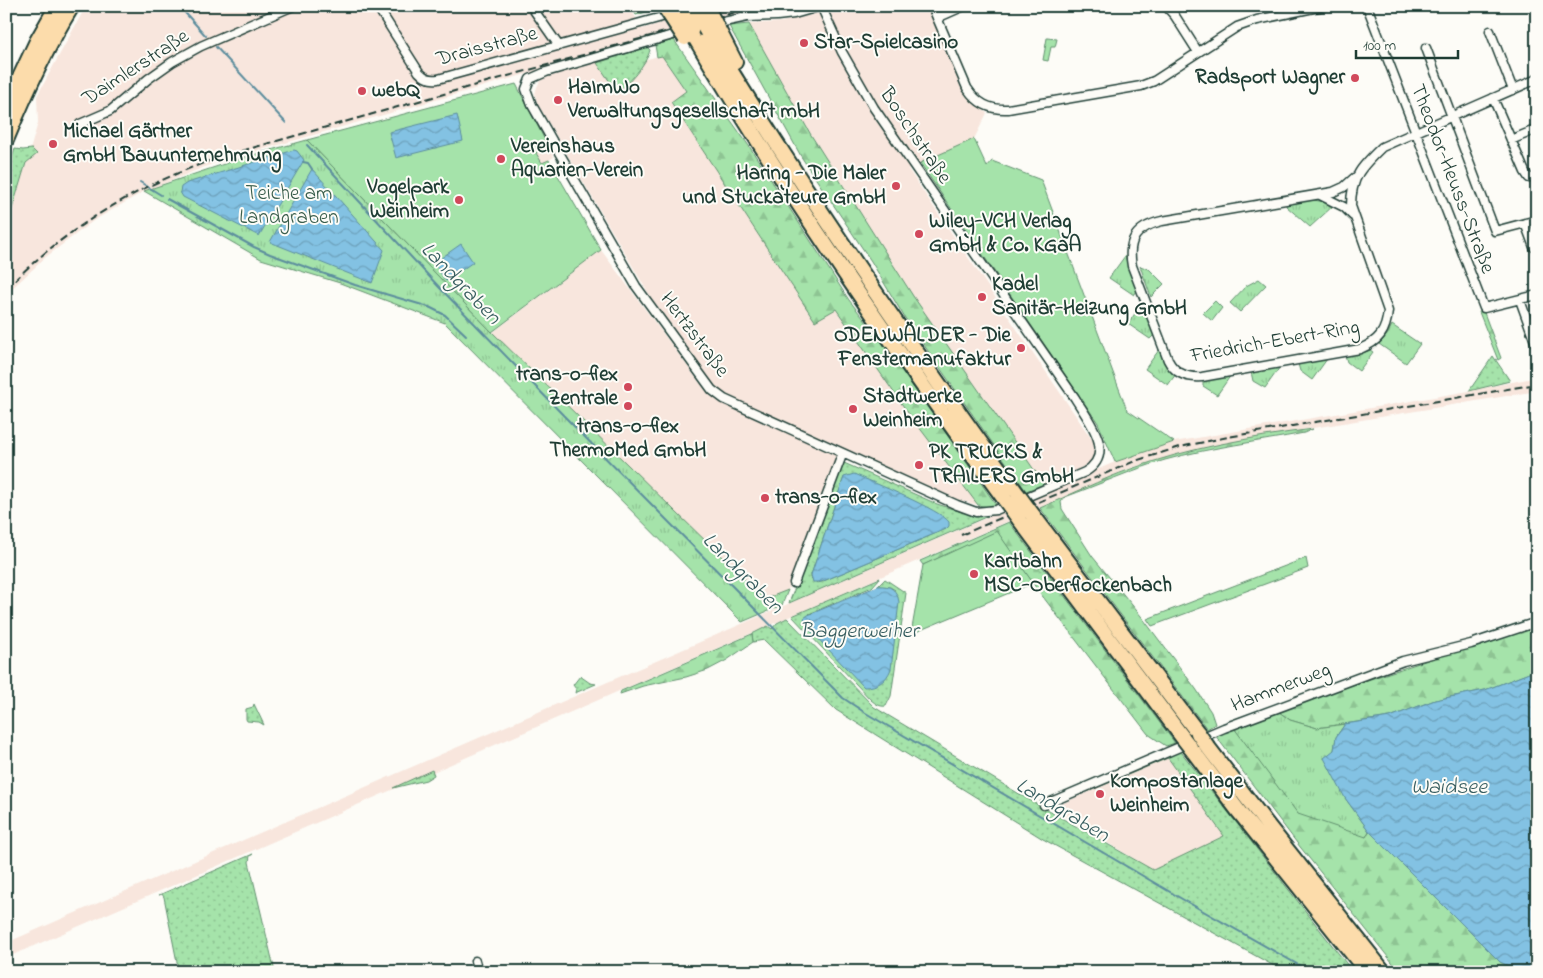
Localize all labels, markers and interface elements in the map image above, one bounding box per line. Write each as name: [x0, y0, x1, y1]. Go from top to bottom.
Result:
street label: Draisstraße: [432, 19, 542, 75]
street label: Daimlerstraße: [76, 22, 196, 114]
place label: Star-Spielcasino: [814, 28, 958, 58]
scale bar: [1356, 28, 1458, 60]
text: 100 m: [1363, 35, 1396, 57]
marker: Star-Spielcasino: [798, 37, 810, 49]
place label: Radsport Wagner: [1195, 63, 1345, 95]
marker: Radsport Wagner: [1349, 72, 1361, 84]
place label: HaImWo Verwaltungsgesellschaft mbH: [567, 73, 820, 129]
place label: webQ: [372, 76, 421, 106]
street label: Theodor-Heuss-Straße: [1402, 80, 1502, 279]
street label: Boschstraße: [871, 81, 959, 191]
marker: webQ: [356, 85, 368, 97]
marker: HaImWo Verwaltungsgesellschaft mbH: [552, 94, 564, 106]
place label: Michael Gärtner GmbH Bauunternehmung: [63, 117, 281, 173]
place label: Vereinshaus Aquarien-Verein: [510, 132, 643, 186]
marker: Michael Gärtner GmbH Bauunternehmung: [47, 138, 59, 150]
marker: Vereinshaus Aquarien-Verein: [495, 153, 507, 165]
place label: Haring - Die Maler und Stuckateure GmbH: [682, 159, 886, 213]
place label: Vogelpark Weinheim: [366, 173, 450, 227]
park label: Teiche am Landgraben: [239, 179, 339, 235]
marker: Haring - Die Maler und Stuckateure GmbH: [890, 180, 902, 192]
marker: Vogelpark Weinheim: [453, 194, 465, 206]
place label: Wiley-VCH Verlag GmbH & Co. KGaA: [929, 207, 1082, 261]
marker: Wiley-VCH Verlag GmbH & Co. KGaA: [913, 228, 925, 240]
water label: Landgraben: [412, 235, 508, 333]
place label: Kadel Sanitär-Heizung GmbH: [992, 270, 1187, 326]
street label: Hertzstraße: [652, 286, 736, 384]
marker: Kadel Sanitär-Heizung GmbH: [976, 291, 988, 303]
street label: Friedrich-Ebert-Ring: [1187, 312, 1362, 374]
place label: ODENWÄLDER - Die Fenstermanufaktur: [834, 321, 1012, 375]
marker: ODENWÄLDER - Die Fenstermanufaktur: [1015, 342, 1027, 354]
place label: trans-o-flex Zentrale: [515, 360, 619, 414]
marker: trans-o-flex Zentrale: [622, 381, 634, 393]
place label: Stadtwerke Weinheim: [863, 382, 963, 436]
marker: trans-o-flex ThermoMed GmbH: [622, 400, 634, 412]
marker: Stadtwerke Weinheim: [847, 403, 859, 415]
place label: trans-o-flex ThermoMed GmbH: [549, 412, 707, 466]
place label: PK TRUCKS & TRAILERS GmbH: [929, 438, 1074, 492]
marker: PK TRUCKS & TRAILERS GmbH: [913, 459, 925, 471]
place label: trans-o-flex: [774, 483, 877, 513]
marker: trans-o-flex: [759, 492, 771, 504]
water label: Landgraben: [694, 526, 791, 623]
place label: Kartbahn MSC-Oberflockenbach: [984, 547, 1172, 601]
marker: Kartbahn MSC-Oberflockenbach: [968, 568, 980, 580]
water label: Baggerweiher: [800, 616, 921, 648]
street label: Hammerweg: [1227, 655, 1336, 723]
place label: Kompostanlage Weinheim: [1110, 767, 1244, 821]
water label: Landgraben: [1009, 770, 1116, 852]
water label: Waidsee: [1411, 772, 1488, 804]
marker: Kompostanlage Weinheim: [1094, 788, 1106, 800]

